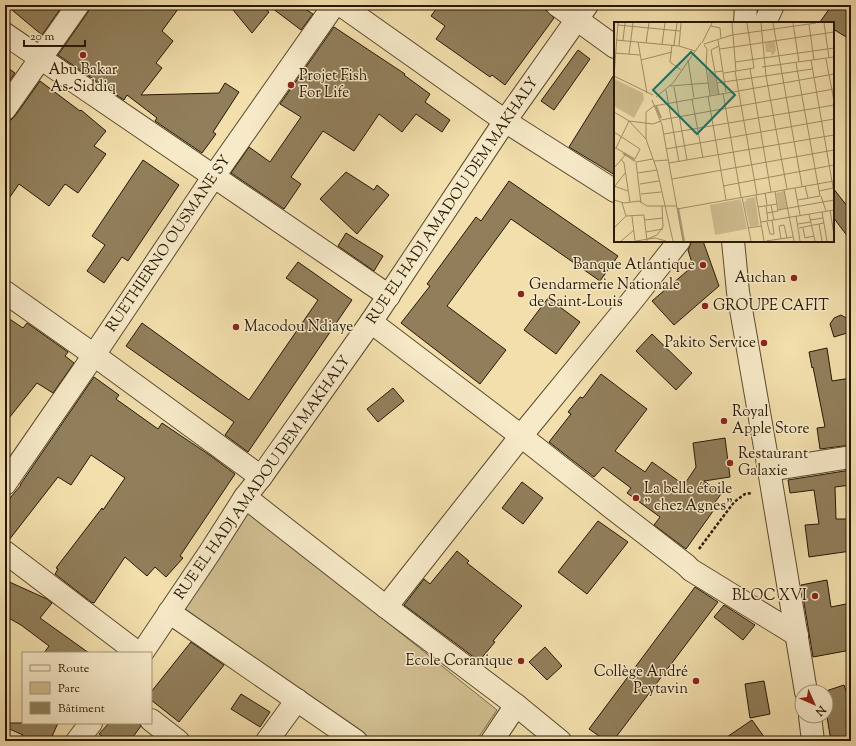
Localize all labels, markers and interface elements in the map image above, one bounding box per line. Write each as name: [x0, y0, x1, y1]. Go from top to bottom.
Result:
scale bar: [24, 22, 85, 48]
inset map: [614, 22, 834, 242]
text: 20 m: [30, 28, 55, 46]
marker: Abu Bakar As-Siddiq: [78, 50, 88, 60]
place label: Abu Bakar As-Siddiq: [49, 60, 118, 98]
place label: Projet Fish For Life: [299, 66, 368, 104]
street label: RUE EL HADJ AMADOU DEM MAKHALY: [362, 73, 544, 329]
marker: Projet Fish For Life: [286, 80, 296, 90]
street label: RUETHIERNO OUSMANE SY: [102, 151, 236, 337]
place label: Banque Atlantique: [573, 255, 695, 276]
marker: Banque Atlantique: [698, 260, 708, 270]
place label: Auchan: [734, 268, 786, 289]
marker: Auchan: [789, 273, 799, 283]
place label: Gendarmerie Nationale de Saint-Louis: [529, 275, 680, 313]
marker: Gendarmerie Nationale de Saint-Louis: [516, 289, 526, 299]
place label: GROUPE CAFIT: [713, 296, 829, 317]
marker: GROUPE CAFIT: [700, 301, 710, 311]
place label: Macodou Ndiaye: [244, 317, 353, 338]
marker: Macodou Ndiaye: [231, 322, 241, 332]
place label: Pakito Service: [665, 333, 756, 354]
marker: Pakito Service: [759, 338, 769, 348]
street label: RUE EL HADJ AMADOU DEM MAKHALY: [170, 351, 356, 604]
place label: Royal Apple Store: [732, 402, 810, 440]
marker: Royal Apple Store: [719, 416, 729, 426]
place label: Restaurant Galaxie: [738, 444, 808, 482]
marker: Restaurant Galaxie: [725, 458, 735, 468]
place label: La belle étoile " chez Agnes": [644, 479, 733, 517]
marker: La belle étoile " chez Agnes": [631, 493, 641, 503]
place label: BLOC XVI: [732, 586, 807, 607]
marker: BLOC XVI: [810, 591, 820, 601]
place label: Ecole Coranique: [405, 651, 513, 672]
legend: [22, 652, 152, 724]
marker: Ecole Coranique: [516, 656, 526, 666]
text: Route: [58, 660, 90, 678]
place label: Collège André Peytavin: [594, 662, 688, 700]
marker: Collège André Peytavin: [691, 676, 701, 686]
text: Parc: [58, 680, 80, 698]
north arrow: [794, 684, 834, 724]
text: Bâtiment: [58, 700, 105, 718]
text: N: [811, 701, 830, 719]

